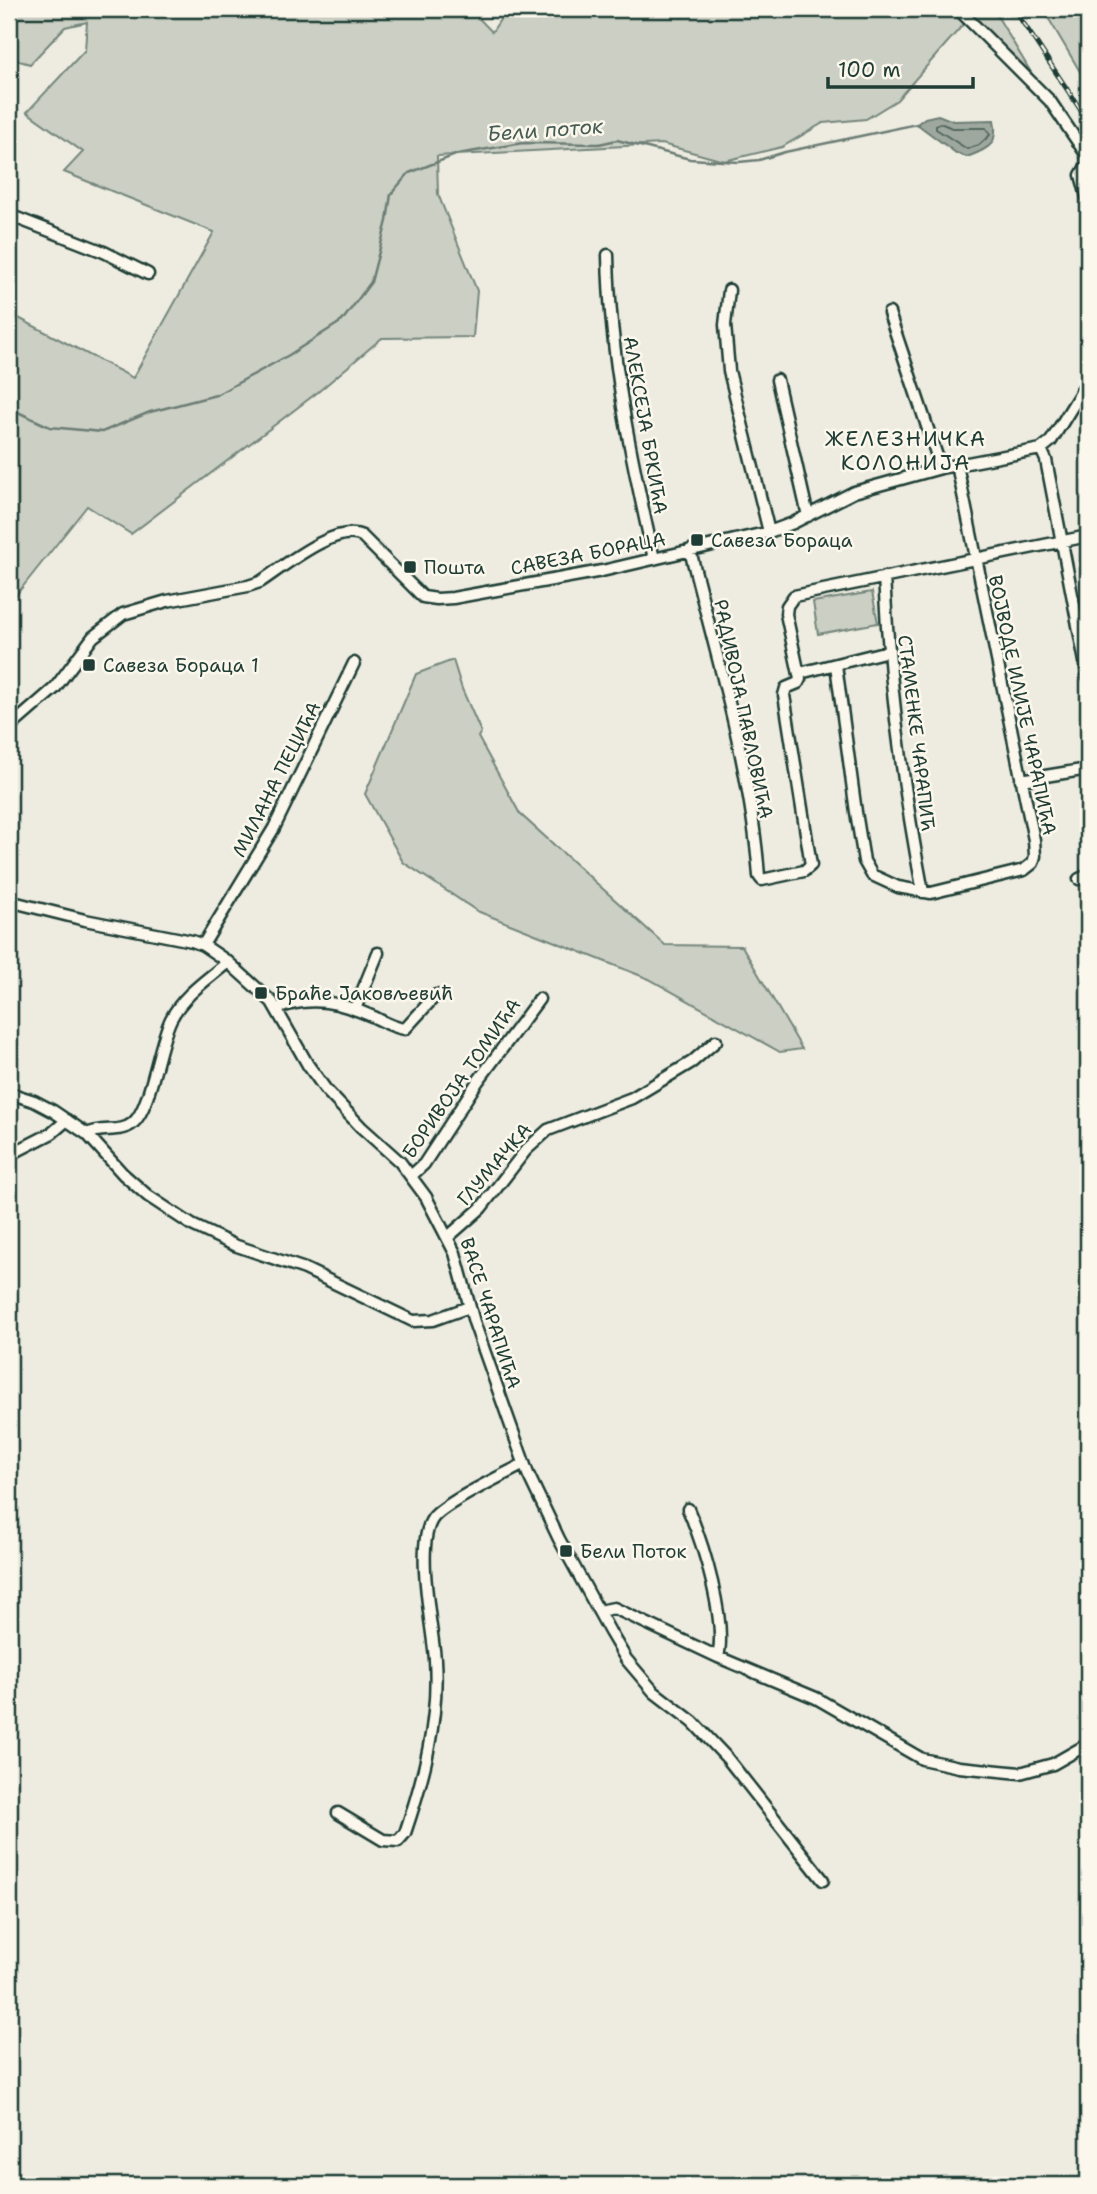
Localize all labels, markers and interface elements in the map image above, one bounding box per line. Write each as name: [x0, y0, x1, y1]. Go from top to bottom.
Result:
scale bar: [828, 46, 973, 90]
text: 100 m: [838, 56, 901, 84]
water label: Бели поток: [486, 112, 605, 148]
street label: АЛЕКСЕЈА БРКИЋА: [618, 334, 674, 516]
district label: ЖЕЛЕЗНИЧКА КОЛОНИЈА: [825, 425, 987, 477]
street label: САВЕЗА БОРАЦА: [508, 526, 668, 581]
place label: Савеза Бораца: [711, 528, 853, 553]
marker: Савеза Бораца: [689, 532, 705, 548]
place label: Пошта: [424, 555, 485, 580]
marker: Пошта: [402, 559, 418, 575]
street label: ВОЈВОДЕ ИЛИЈЕ ЧАРАПИЋА: [983, 573, 1062, 838]
street label: РАДИВОЈА ПАВЛОВИЋА: [708, 597, 779, 821]
street label: СТАМЕНКЕ ЧАРАПИЋ: [892, 633, 941, 833]
place label: Савеза Бораца 1: [103, 653, 259, 678]
marker: Савеза Бораца 1: [81, 657, 97, 673]
street label: МИЛАНА ПЕЦИЋА: [226, 697, 327, 861]
place label: Браће Јаковљевић: [275, 981, 453, 1006]
marker: Браће Јаковљевић: [253, 985, 269, 1001]
street label: БОРИВОЈА ТОМИЋА: [397, 993, 526, 1163]
street label: ГЛУМАЧКА: [452, 1118, 537, 1211]
street label: ВАСЕ ЧАРАПИЋА: [454, 1234, 527, 1392]
place label: Бели Поток: [580, 1539, 687, 1564]
marker: Бели Поток: [558, 1543, 574, 1559]

